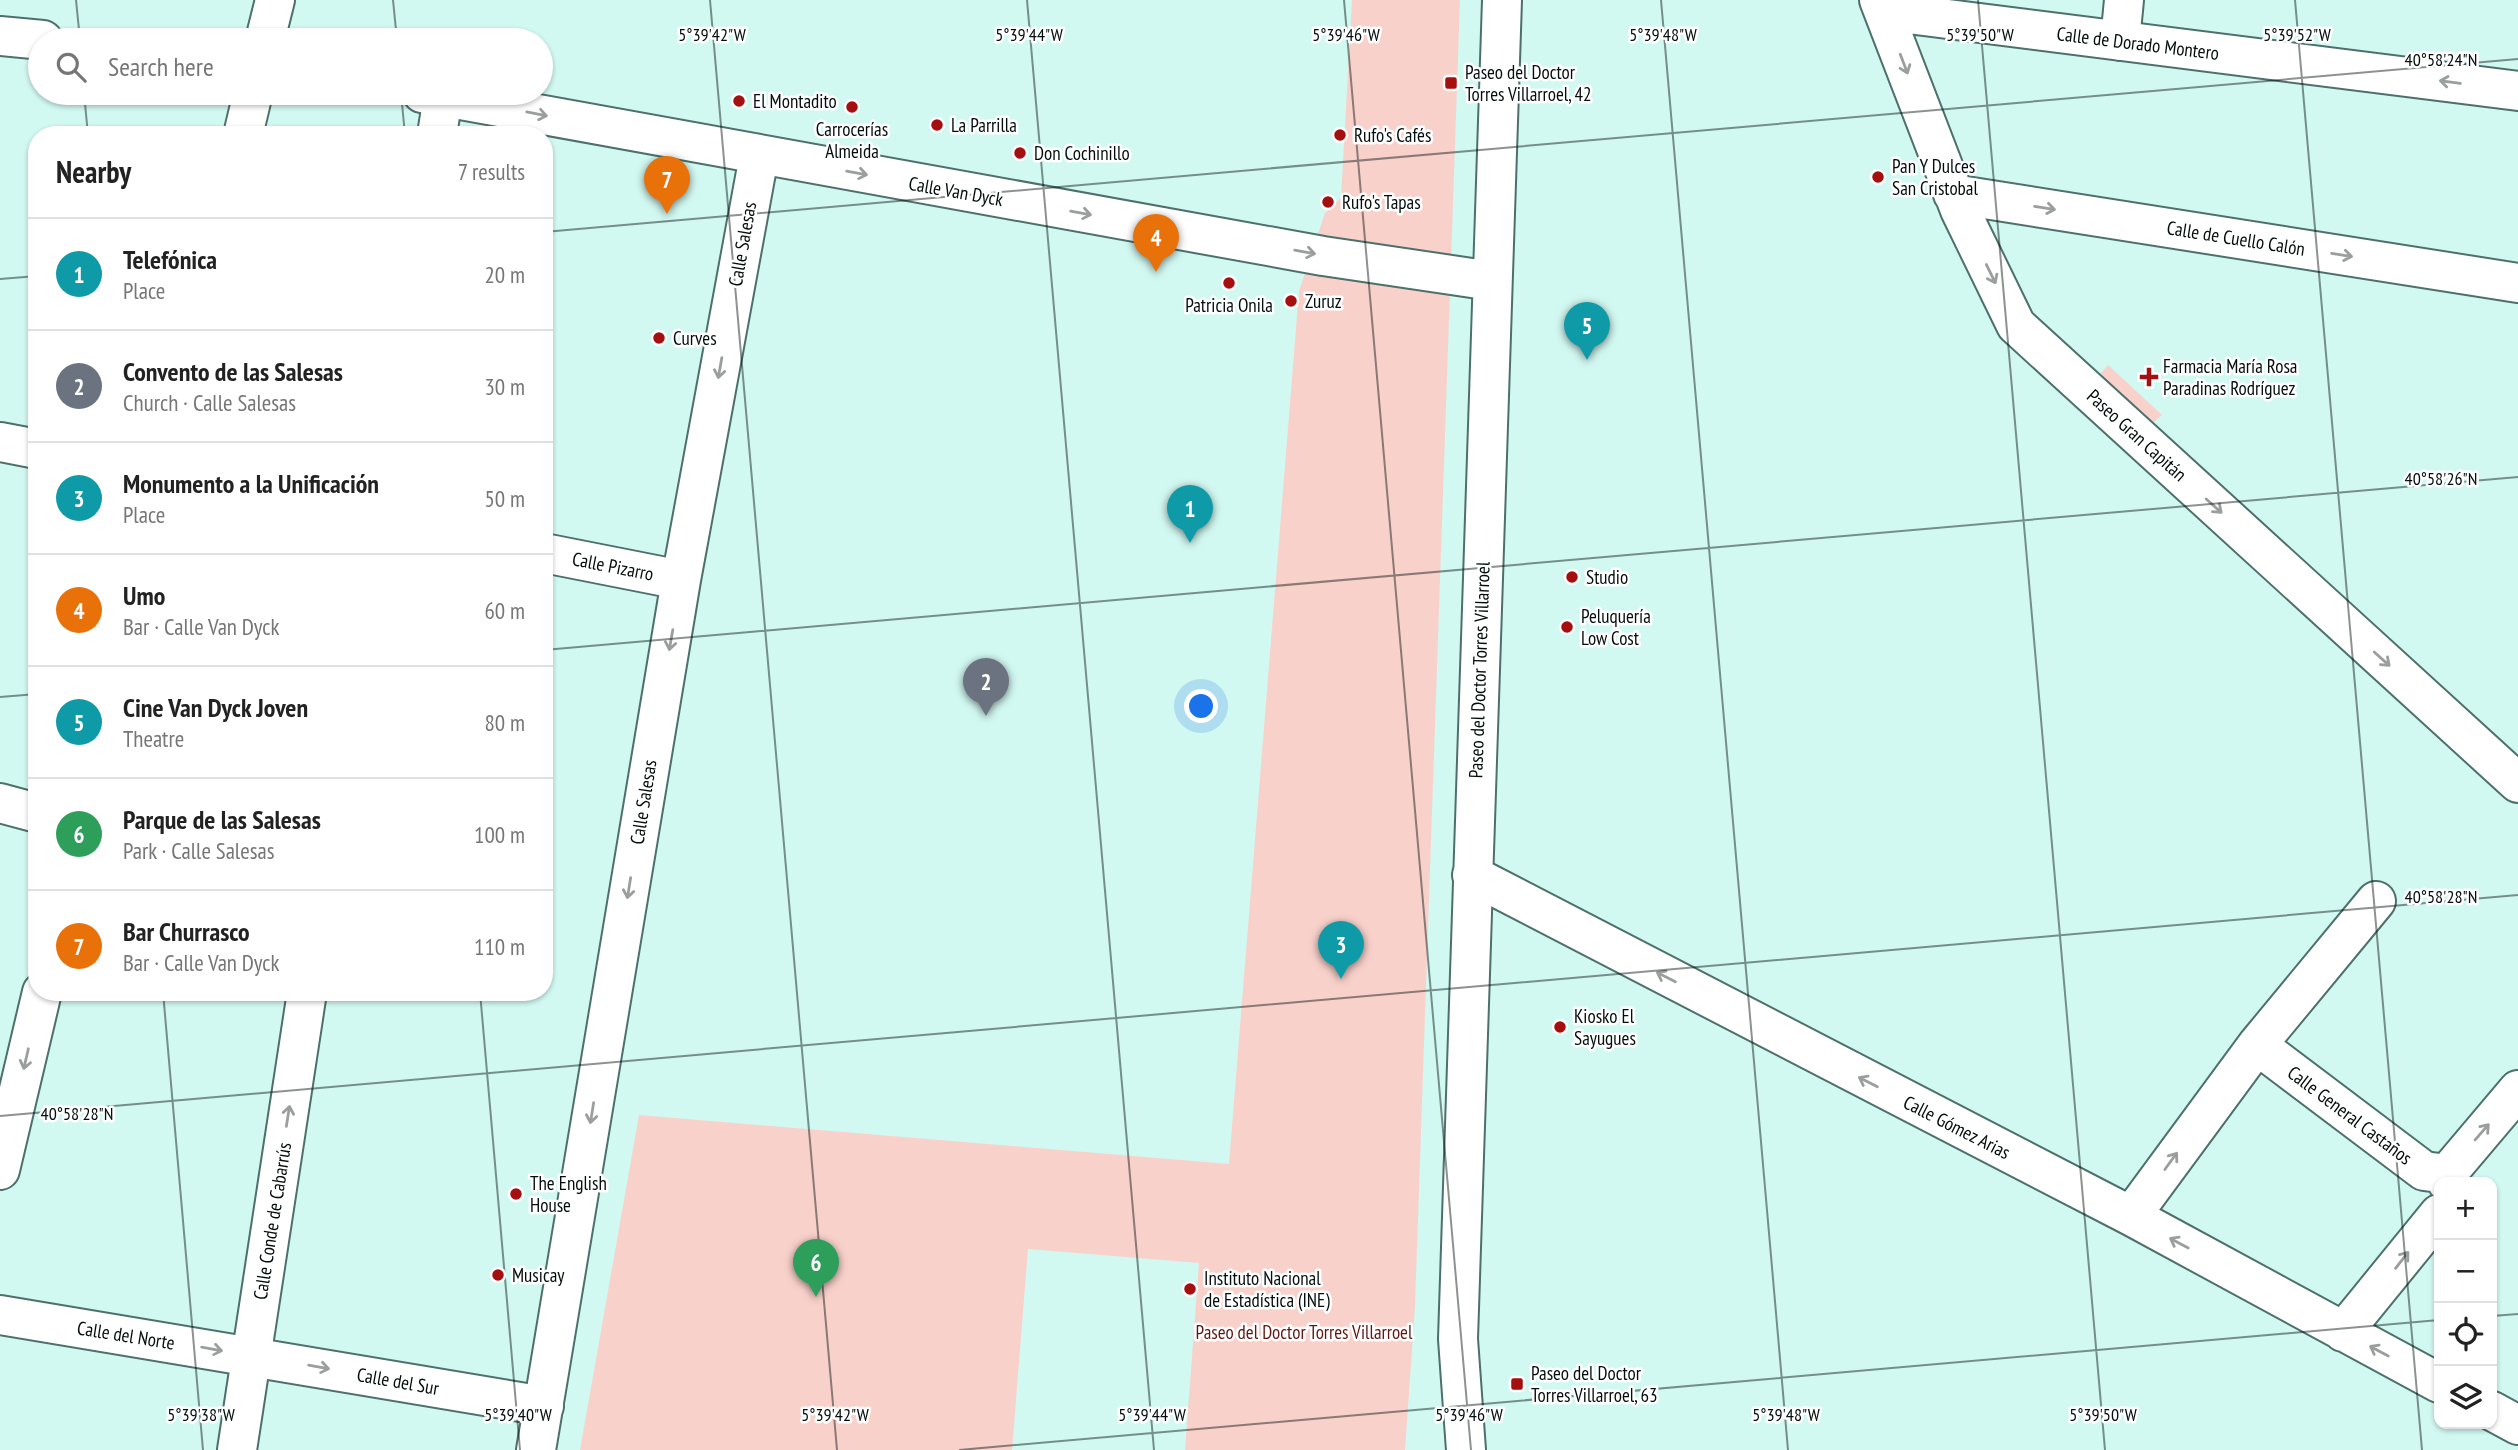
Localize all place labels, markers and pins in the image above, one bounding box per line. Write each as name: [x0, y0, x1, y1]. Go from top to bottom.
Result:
place label: Paseo del Doctor Torres Villarroel, 42: [1465, 60, 1592, 106]
marker: Paseo del Doctor Torres Villarroel, 42: [1443, 75, 1459, 91]
place label: El Montadito: [753, 89, 837, 113]
marker: El Montadito: [731, 93, 747, 109]
marker: Carrocerías Almeida: [844, 99, 860, 115]
place label: La Parrilla: [951, 113, 1017, 137]
place label: Carrocerías Almeida: [816, 117, 888, 163]
marker: La Parrilla: [929, 117, 945, 133]
place label: Rufo's Cafés: [1354, 123, 1431, 147]
marker: Rufo's Cafés: [1332, 127, 1348, 143]
place label: Don Cochinillo: [1034, 141, 1130, 165]
marker: Don Cochinillo: [1012, 145, 1028, 161]
place label: Pan Y Dulces San Cristobal: [1892, 154, 1978, 200]
pin: 7: [644, 156, 690, 214]
marker: Pan Y Dulces San Cristobal: [1870, 169, 1886, 185]
place label: Rufo's Tapas: [1342, 190, 1421, 214]
marker: Rufo's Tapas: [1320, 194, 1336, 210]
pin: 4: [1133, 214, 1179, 272]
marker: Patricia Onila: [1221, 275, 1237, 291]
place label: Zuruz: [1305, 289, 1342, 313]
place label: Patricia Onila: [1185, 293, 1273, 317]
marker: Zuruz: [1283, 293, 1299, 309]
pin: 5: [1564, 302, 1610, 360]
place label: Curves: [673, 326, 717, 350]
marker: Curves: [651, 330, 667, 346]
place label: Farmacia María Rosa Paradinas Rodríguez: [2163, 354, 2297, 400]
marker: Farmacia María Rosa Paradinas Rodríguez: [2141, 369, 2157, 385]
pin: 1: [1167, 485, 1213, 543]
place label: Studio: [1586, 565, 1628, 589]
marker: Studio: [1564, 569, 1580, 585]
place label: Peluquería Low Cost: [1581, 604, 1651, 650]
marker: Peluquería Low Cost: [1559, 619, 1575, 635]
pin: 2: [963, 658, 1009, 716]
pin: 3: [1318, 921, 1364, 979]
place label: Kiosko El Sayugues: [1574, 1004, 1636, 1050]
marker: Kiosko El Sayugues: [1552, 1019, 1568, 1035]
place label: The English House: [530, 1171, 607, 1217]
marker: The English House: [508, 1186, 524, 1202]
pin: 6: [793, 1239, 839, 1297]
place label: Musicay: [512, 1263, 565, 1287]
place label: Instituto Nacional de Estadística (INE): [1204, 1266, 1330, 1312]
marker: Musicay: [490, 1267, 506, 1283]
marker: Instituto Nacional de Estadística (INE): [1182, 1281, 1198, 1297]
place label: Paseo del Doctor Torres Villarroel, 63: [1531, 1361, 1658, 1407]
marker: Paseo del Doctor Torres Villarroel, 63: [1509, 1376, 1525, 1392]

